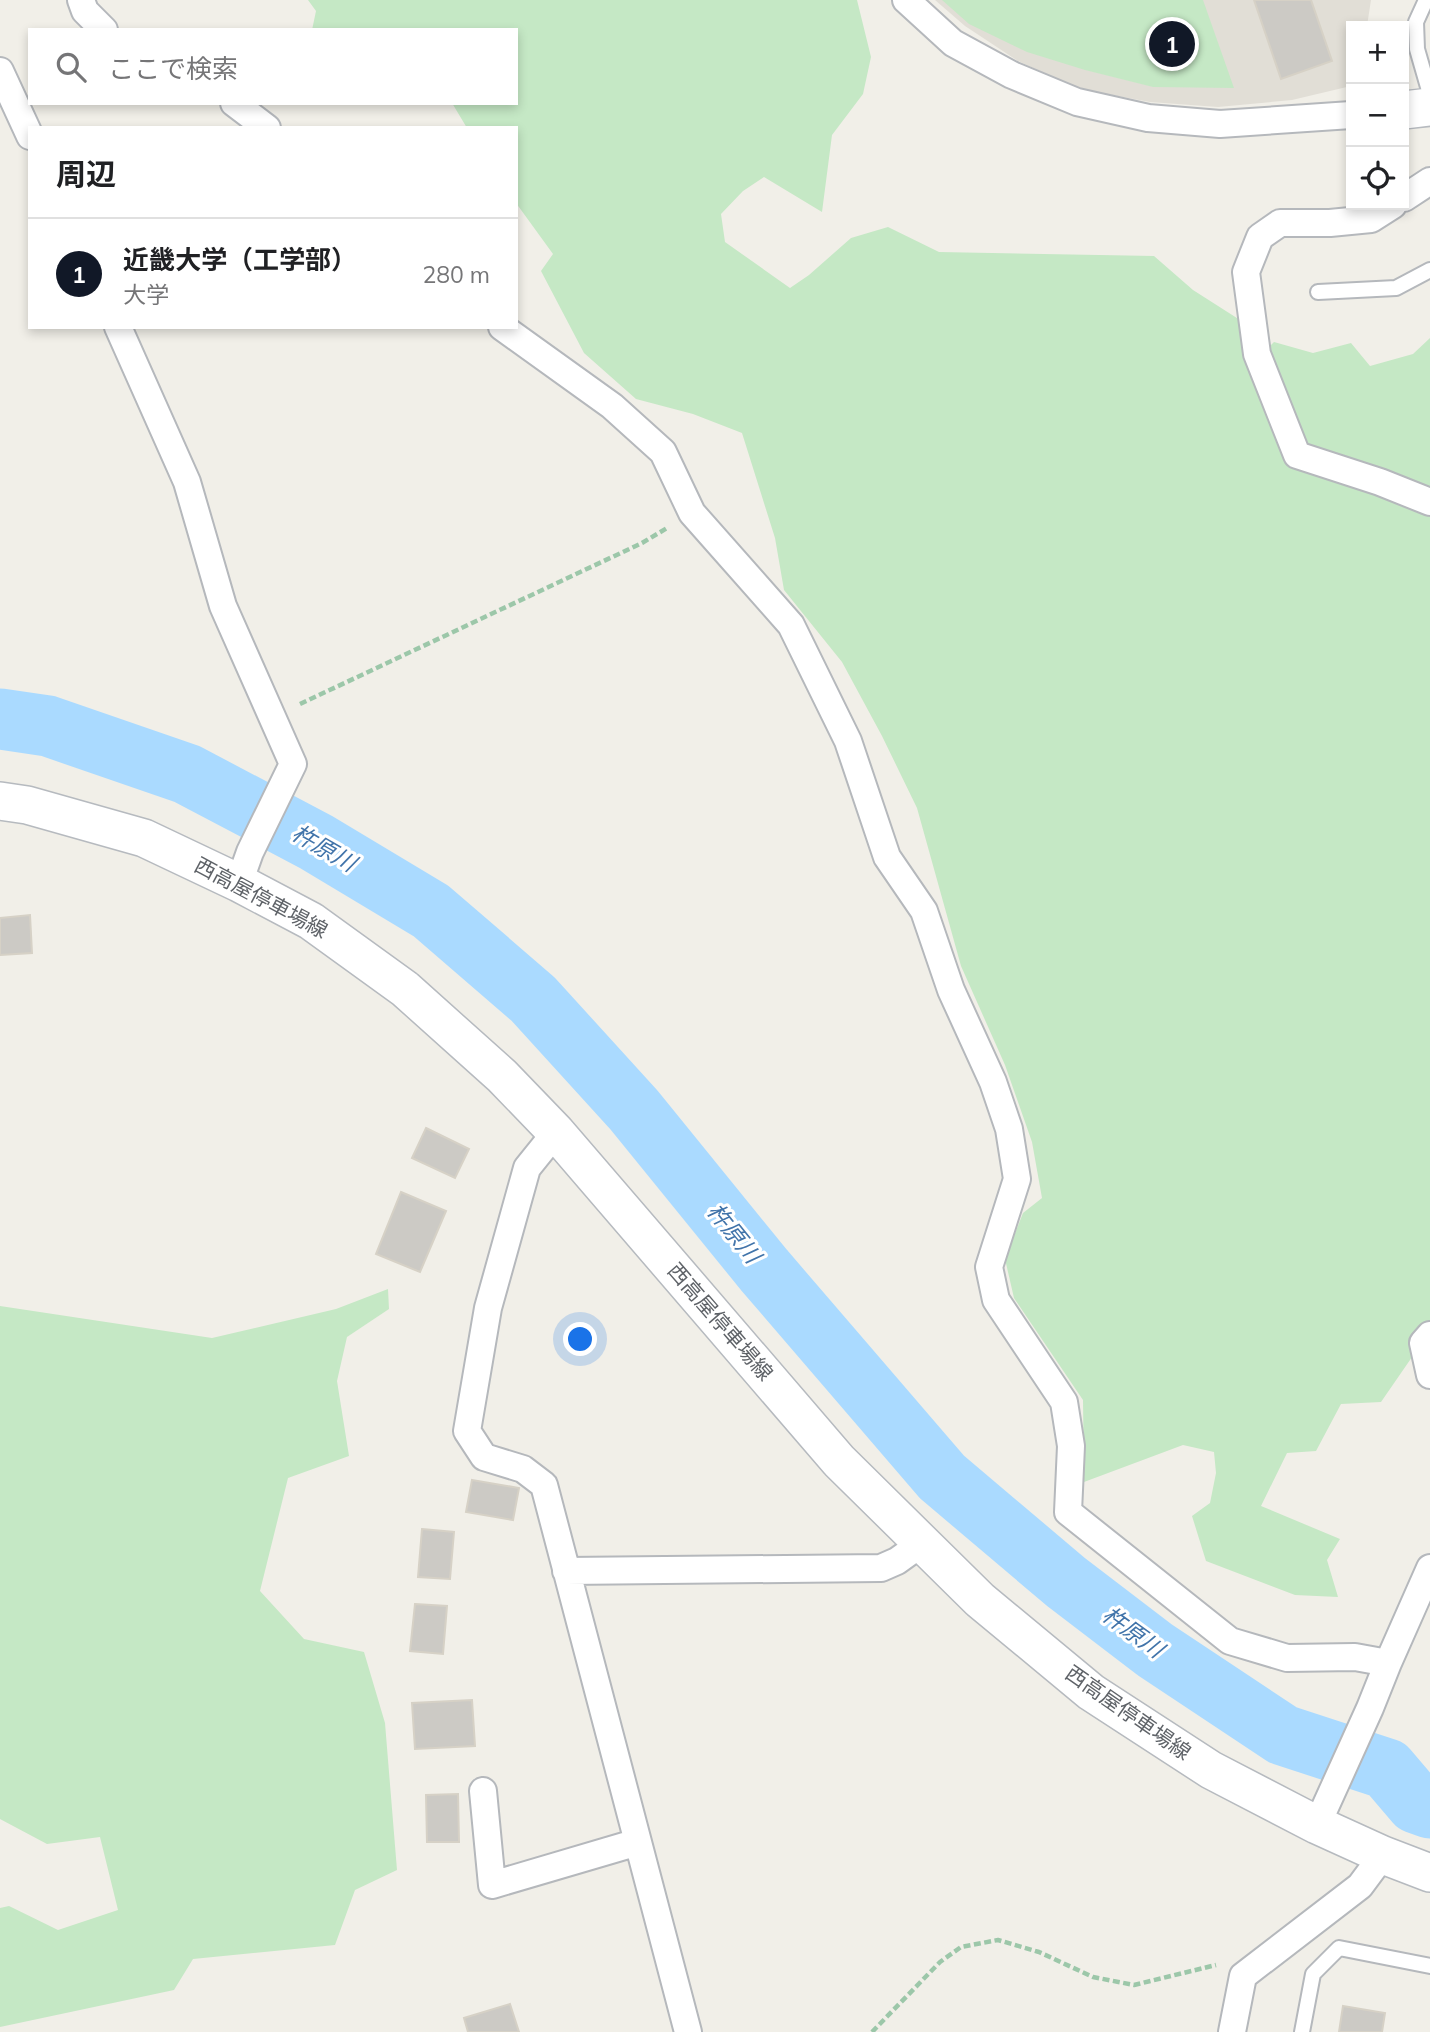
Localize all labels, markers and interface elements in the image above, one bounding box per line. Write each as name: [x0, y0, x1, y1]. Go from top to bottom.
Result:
pin: 1: [1149, 18, 1195, 70]
map controls: [1346, 21, 1409, 210]
button: +: [1346, 21, 1409, 84]
search box: [28, 28, 518, 105]
icon: search: [52, 48, 90, 86]
text: ここで検索: [108, 52, 238, 85]
button: −: [1346, 84, 1409, 147]
button: locate: [1346, 147, 1409, 210]
text: 周辺: [56, 155, 116, 193]
text: 近畿大学（工学部）: [123, 243, 357, 276]
text: 1: [72, 260, 86, 289]
text: 280 m: [422, 260, 490, 289]
text: 大学: [123, 280, 169, 309]
water label: 杵原川: [287, 818, 364, 879]
street label: 西高屋停車場線: [190, 851, 332, 943]
water label: 杵原川: [701, 1197, 769, 1271]
street label: 西高屋停車場線: [663, 1257, 779, 1385]
your location: [563, 1322, 597, 1356]
water label: 杵原川: [1097, 1600, 1172, 1665]
street label: 西高屋停車場線: [1061, 1659, 1196, 1765]

